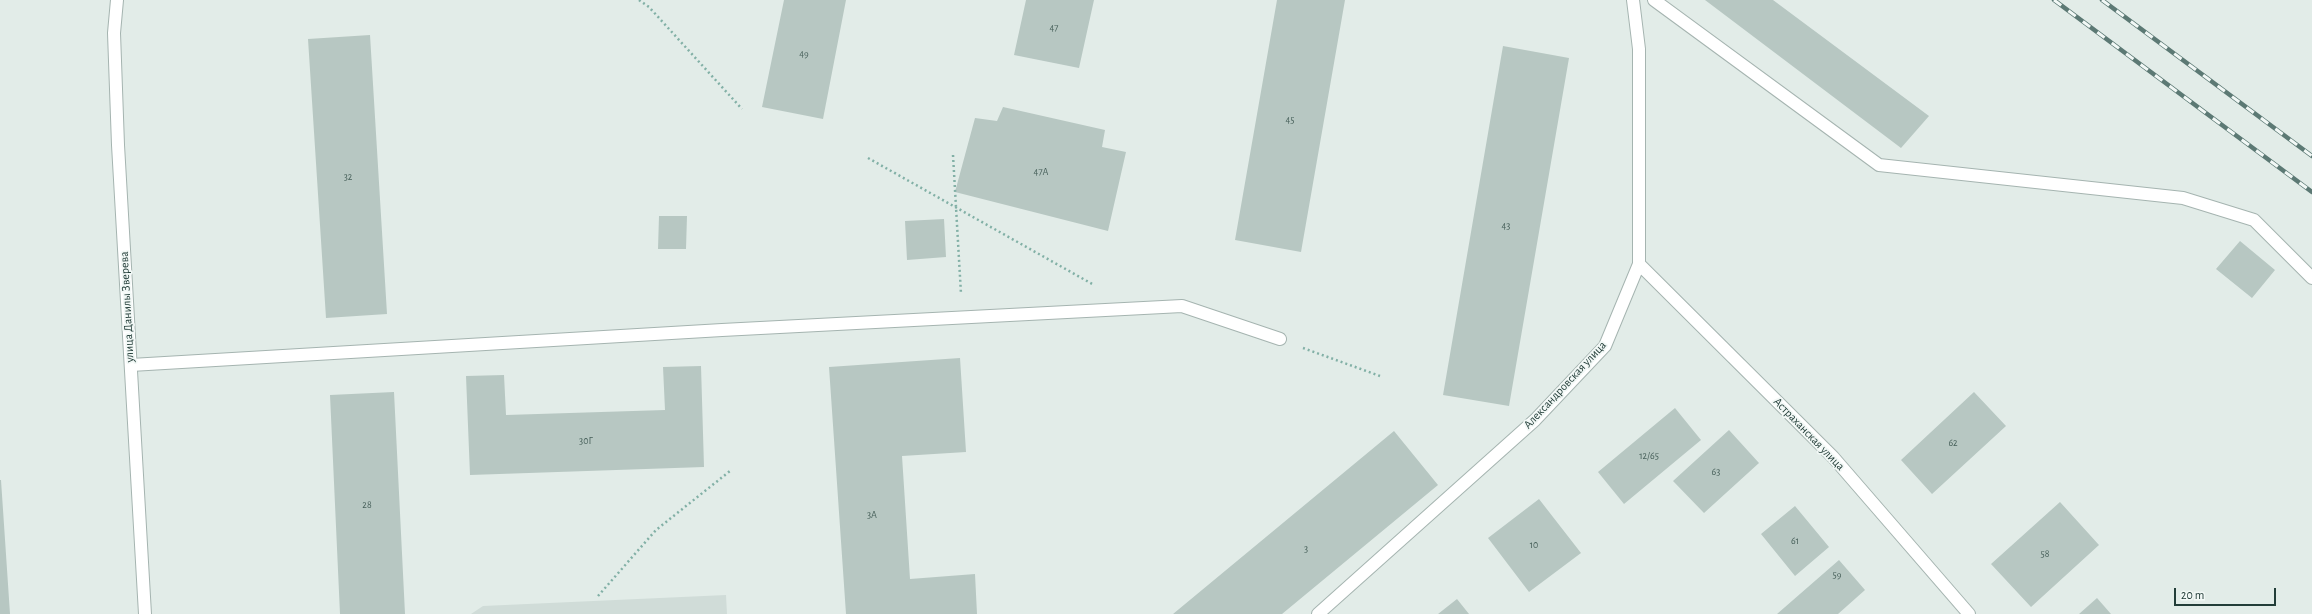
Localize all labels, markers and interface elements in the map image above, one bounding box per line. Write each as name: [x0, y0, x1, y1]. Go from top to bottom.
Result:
house number: 47: [1050, 22, 1058, 34]
house number: 49: [799, 48, 809, 60]
house number: 45: [1286, 114, 1294, 126]
house number: 47А: [1034, 166, 1048, 178]
house number: 32: [344, 171, 352, 183]
house number: 43: [1502, 220, 1510, 232]
street label: улица Данилы Зверева: [117, 251, 137, 363]
street label: Александровская улица: [1521, 338, 1609, 432]
street label: Астраханская улица: [1770, 394, 1848, 474]
house number: 30Г: [579, 435, 593, 447]
house number: 62: [1948, 437, 1958, 449]
house number: 12/65: [1639, 450, 1659, 462]
house number: 63: [1712, 466, 1720, 478]
house number: 28: [362, 499, 372, 511]
house number: 3А: [867, 509, 877, 521]
house number: 61: [1791, 535, 1799, 547]
house number: 10: [1530, 539, 1538, 551]
house number: 3: [1304, 543, 1308, 555]
house number: 58: [2041, 548, 2049, 560]
house number: 59: [1833, 569, 1841, 581]
scale bar: [2176, 580, 2278, 606]
text: 20 m: [2181, 589, 2204, 601]

